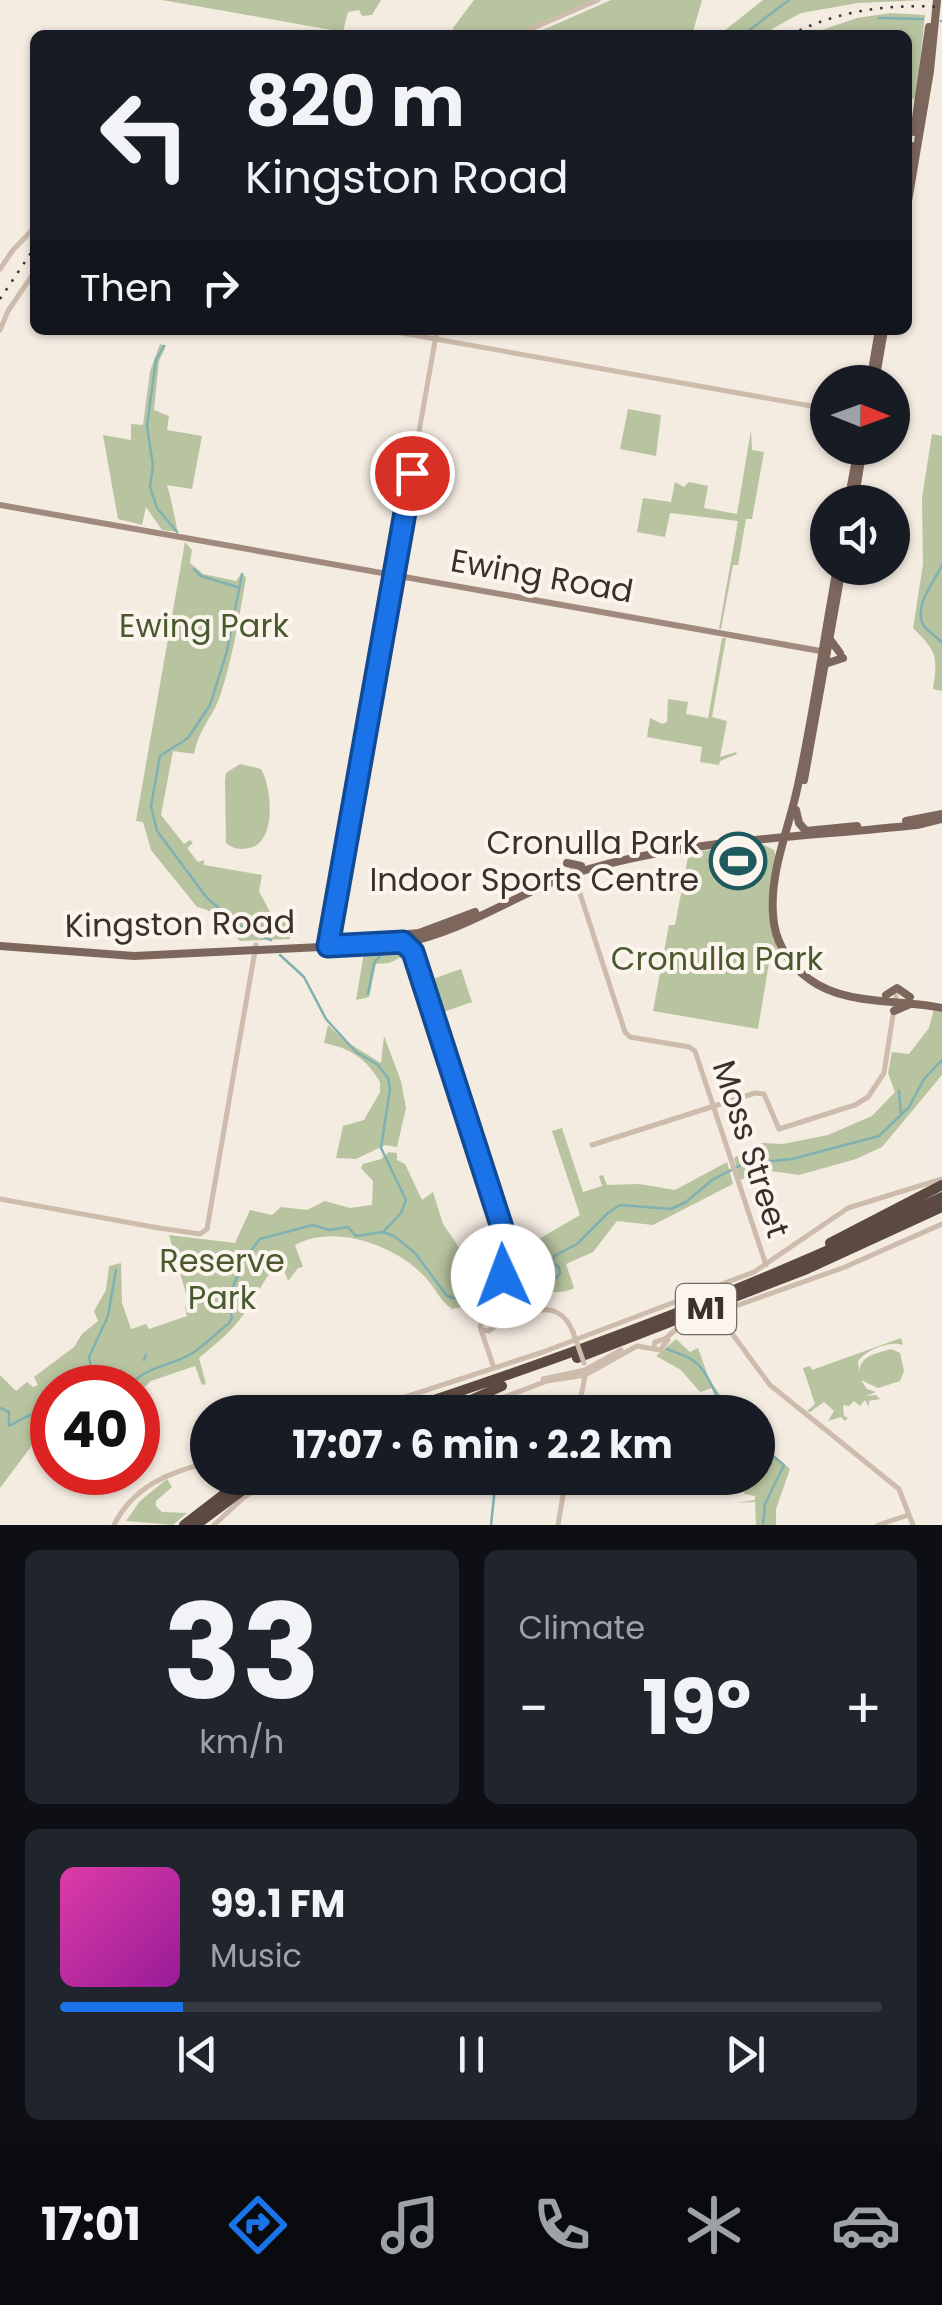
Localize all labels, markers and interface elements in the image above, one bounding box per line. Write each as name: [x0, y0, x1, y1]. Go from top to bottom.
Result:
text: 820 m: [245, 52, 465, 151]
icon: left: [80, 70, 210, 200]
text: Kingston Road: [245, 146, 569, 209]
icon: right: [193, 260, 248, 315]
text: Then: [80, 261, 173, 314]
north arrow: [810, 365, 910, 465]
map controls: [810, 365, 910, 585]
pin: [370, 431, 455, 516]
icon: arrive: [385, 446, 440, 501]
button: sound: [810, 485, 910, 585]
street label: Ewing Road: [447, 537, 637, 614]
park label: Ewing Park: [119, 603, 289, 648]
place label: Cronulla Park Indoor Sports Centre: [369, 820, 700, 902]
sports icon: Cronulla Park Indoor Sports Centre: [708, 831, 768, 891]
street label: Kingston Road: [65, 899, 295, 948]
park label: Cronulla Park: [611, 936, 824, 981]
street label: Moss Street: [702, 1055, 801, 1243]
position arrow: [451, 1224, 555, 1328]
park label: Reserve Park: [159, 1238, 285, 1320]
road number: M1: [676, 1284, 736, 1334]
speed limit sign: 40: [30, 1365, 160, 1495]
text: 17:07 · 6 min · 2.2 km: [292, 1418, 673, 1471]
text: 33: [163, 1561, 320, 1744]
text: Climate: [519, 1605, 645, 1650]
text: 19°: [642, 1655, 751, 1760]
text: −: [519, 1670, 549, 1747]
text: +: [844, 1670, 882, 1747]
text: km/h: [199, 1719, 284, 1764]
text: 99.1 FM: [210, 1877, 345, 1930]
text: Music: [210, 1933, 302, 1978]
icon: previous: [170, 2027, 225, 2082]
icon: pause: [444, 2027, 499, 2082]
icon: next: [718, 2027, 773, 2082]
icon: directions: [223, 2190, 293, 2260]
icon: music: [375, 2190, 445, 2260]
icon: phone: [527, 2190, 597, 2260]
icon: climate: [679, 2190, 749, 2260]
icon: car: [831, 2190, 901, 2260]
text: 17:01: [41, 2193, 141, 2256]

